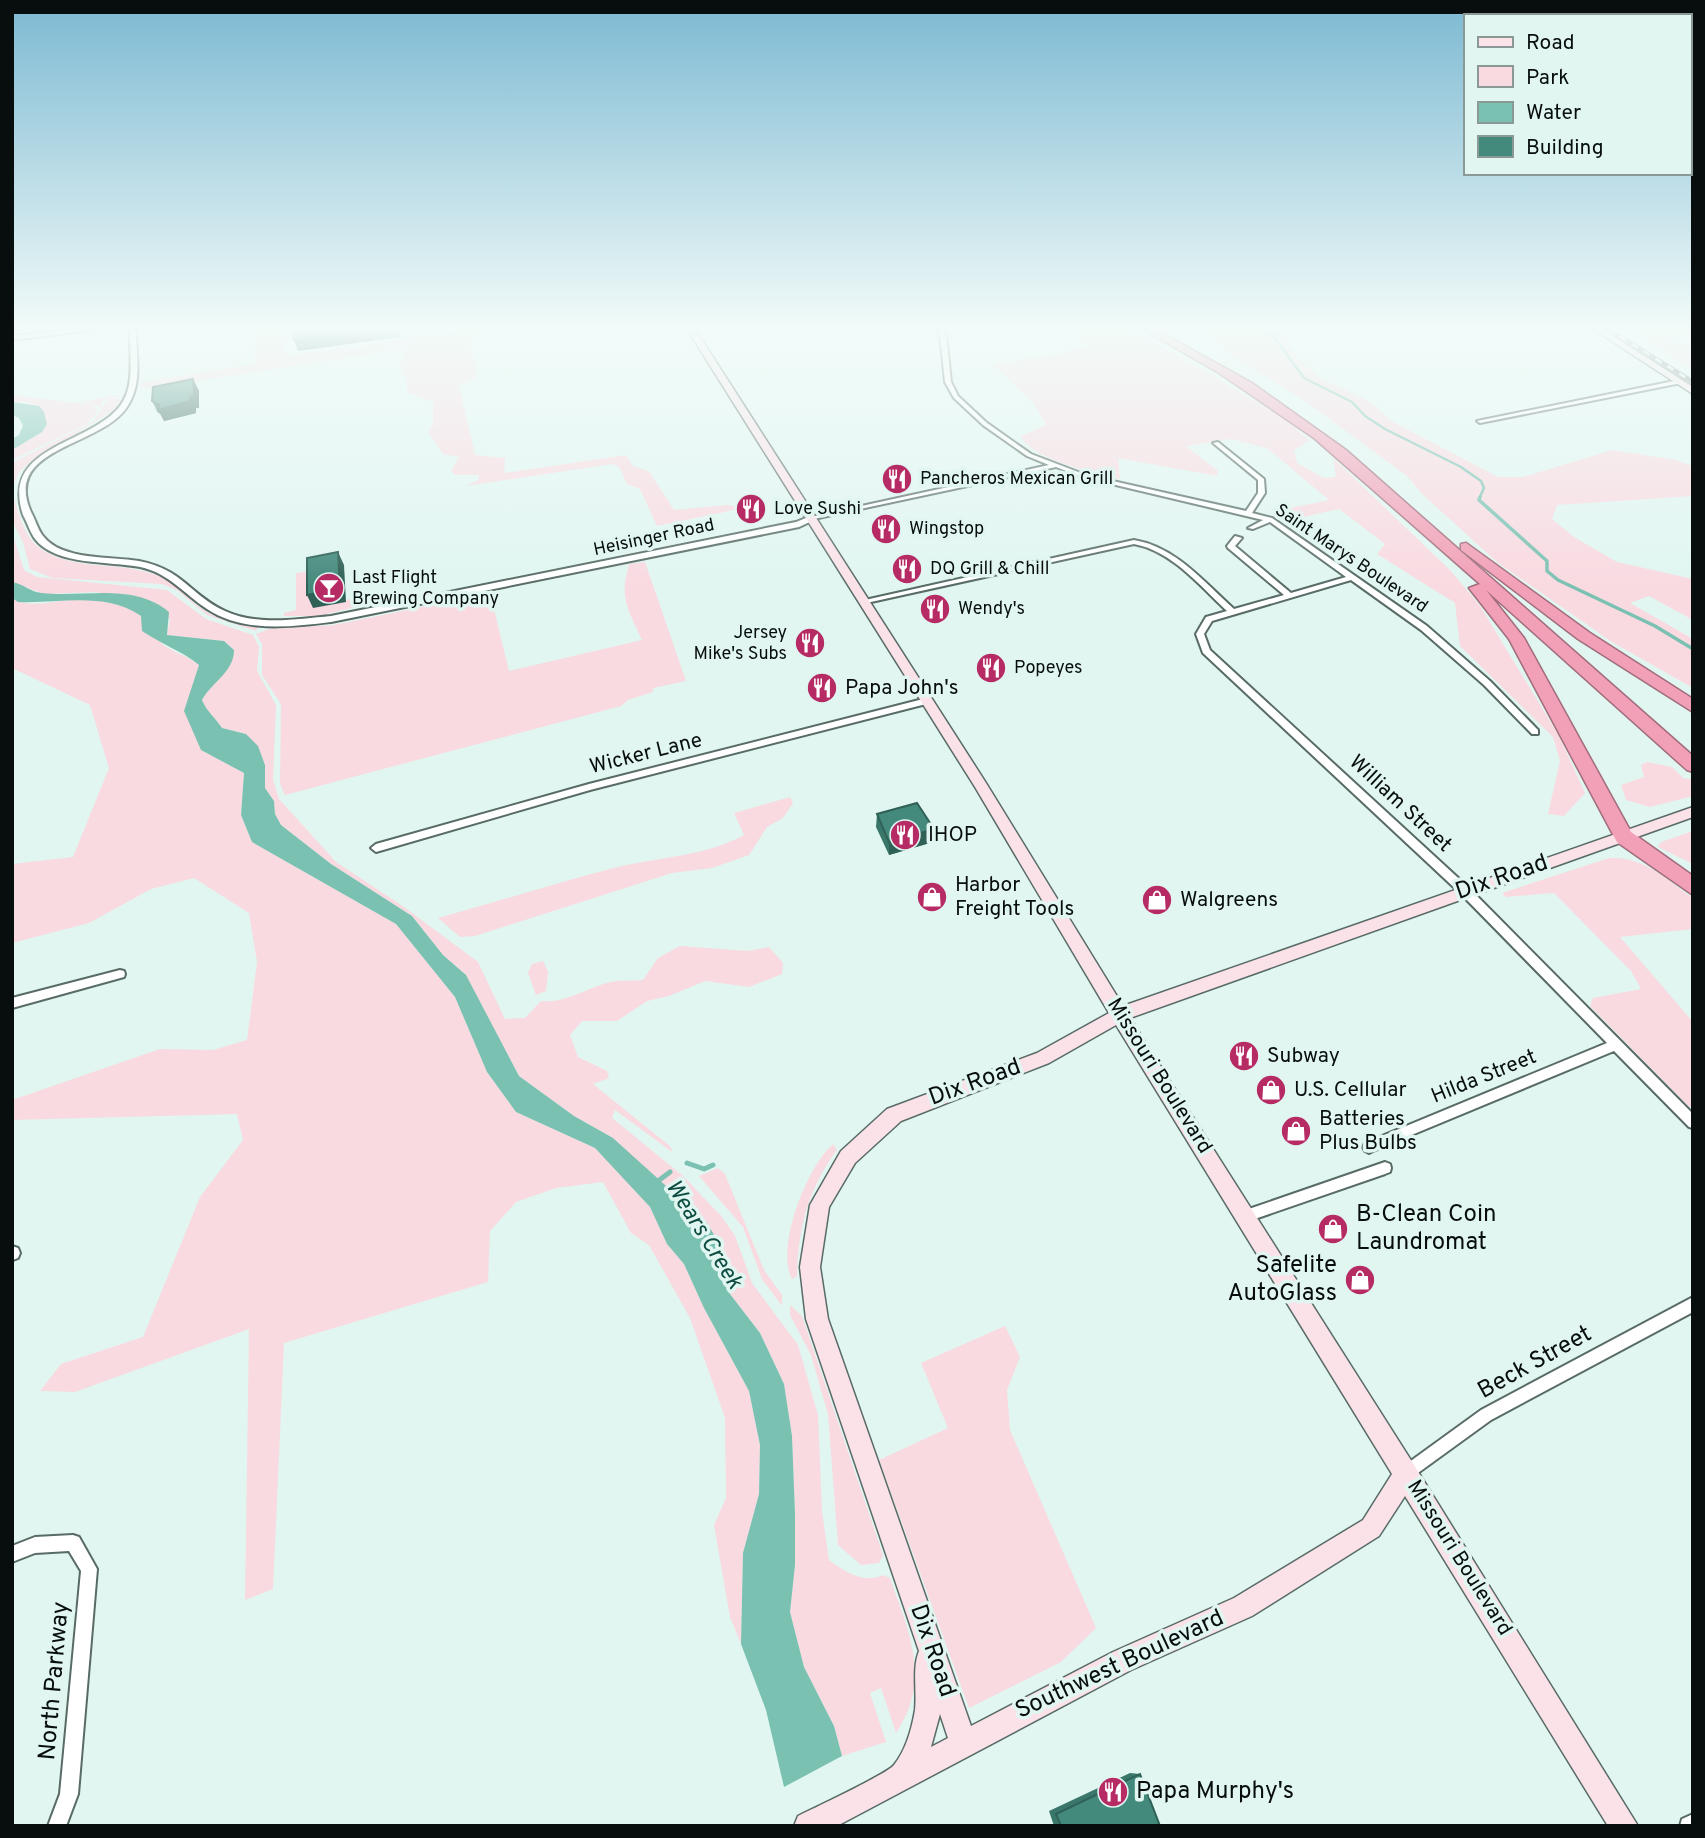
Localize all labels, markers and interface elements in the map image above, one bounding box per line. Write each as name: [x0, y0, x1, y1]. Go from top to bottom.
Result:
legend: [1464, 14, 1691, 175]
text: Road: [1526, 30, 1575, 57]
text: Park: [1526, 65, 1569, 92]
text: Water: [1526, 100, 1581, 127]
text: Building: [1526, 135, 1604, 162]
restaurant icon: Pancheros Mexican Grill: [880, 462, 914, 496]
place label: Pancheros Mexican Grill: [920, 468, 1113, 491]
restaurant icon: Love Sushi: [734, 492, 768, 526]
place label: Love Sushi: [774, 498, 861, 521]
street label: Saint Marys Boulevard: [1270, 499, 1432, 619]
restaurant icon: Wingstop: [869, 512, 903, 546]
street label: Heisinger Road: [591, 514, 717, 562]
place label: Wingstop: [909, 518, 984, 541]
restaurant icon: DQ Grill & Chill: [890, 552, 924, 586]
place label: DQ Grill & Chill: [930, 558, 1049, 581]
place label: Last Flight Brewing Company: [352, 567, 499, 611]
bar icon: Last Flight Brewing Company: [312, 571, 346, 605]
restaurant icon: Wendy's: [918, 592, 952, 626]
place label: Wendy's: [958, 598, 1025, 621]
place label: Jersey Mike's Subs: [693, 622, 787, 666]
restaurant icon: Jersey Mike's Subs: [793, 626, 827, 660]
restaurant icon: Popeyes: [974, 651, 1008, 685]
place label: Popeyes: [1014, 657, 1083, 680]
restaurant icon: Papa John's: [805, 671, 839, 705]
place label: Papa John's: [845, 675, 959, 702]
street label: Wicker Lane: [587, 727, 705, 781]
street label: William Street: [1343, 749, 1457, 859]
restaurant icon: IHOP: [888, 818, 922, 852]
place label: IHOP: [928, 822, 977, 849]
street label: Dix Road: [1452, 848, 1552, 908]
place label: Harbor Freight Tools: [955, 872, 1074, 923]
shop icon: Harbor Freight Tools: [915, 880, 949, 914]
shop icon: Walgreens: [1140, 883, 1174, 917]
place label: Walgreens: [1180, 887, 1278, 914]
street label: Missouri Boulevard: [1100, 993, 1218, 1159]
restaurant icon: Subway: [1227, 1039, 1261, 1073]
place label: Subway: [1267, 1043, 1340, 1070]
street label: Hilda Street: [1427, 1044, 1541, 1110]
street label: Dix Road: [925, 1052, 1025, 1114]
shop icon: U.S. Cellular: [1254, 1073, 1288, 1107]
place label: U.S. Cellular: [1294, 1077, 1407, 1104]
place label: Batteries Plus Bulbs: [1319, 1106, 1417, 1157]
shop icon: Batteries Plus Bulbs: [1279, 1114, 1313, 1148]
water label: Wears Creek: [658, 1175, 748, 1295]
place label: B-Clean Coin Laundromat: [1356, 1200, 1497, 1258]
shop icon: B-Clean Coin Laundromat: [1316, 1212, 1350, 1246]
place label: Safelite AutoGlass: [1227, 1251, 1337, 1309]
shop icon: Safelite AutoGlass: [1343, 1263, 1377, 1297]
street label: Beck Street: [1473, 1319, 1597, 1407]
street label: Missouri Boulevard: [1400, 1475, 1518, 1641]
street label: North Parkway: [33, 1600, 77, 1762]
street label: Dix Road: [902, 1601, 962, 1701]
street label: Southwest Boulevard: [1011, 1604, 1229, 1726]
restaurant icon: Papa Murphy's: [1096, 1775, 1130, 1809]
place label: Papa Murphy's: [1136, 1777, 1294, 1807]

